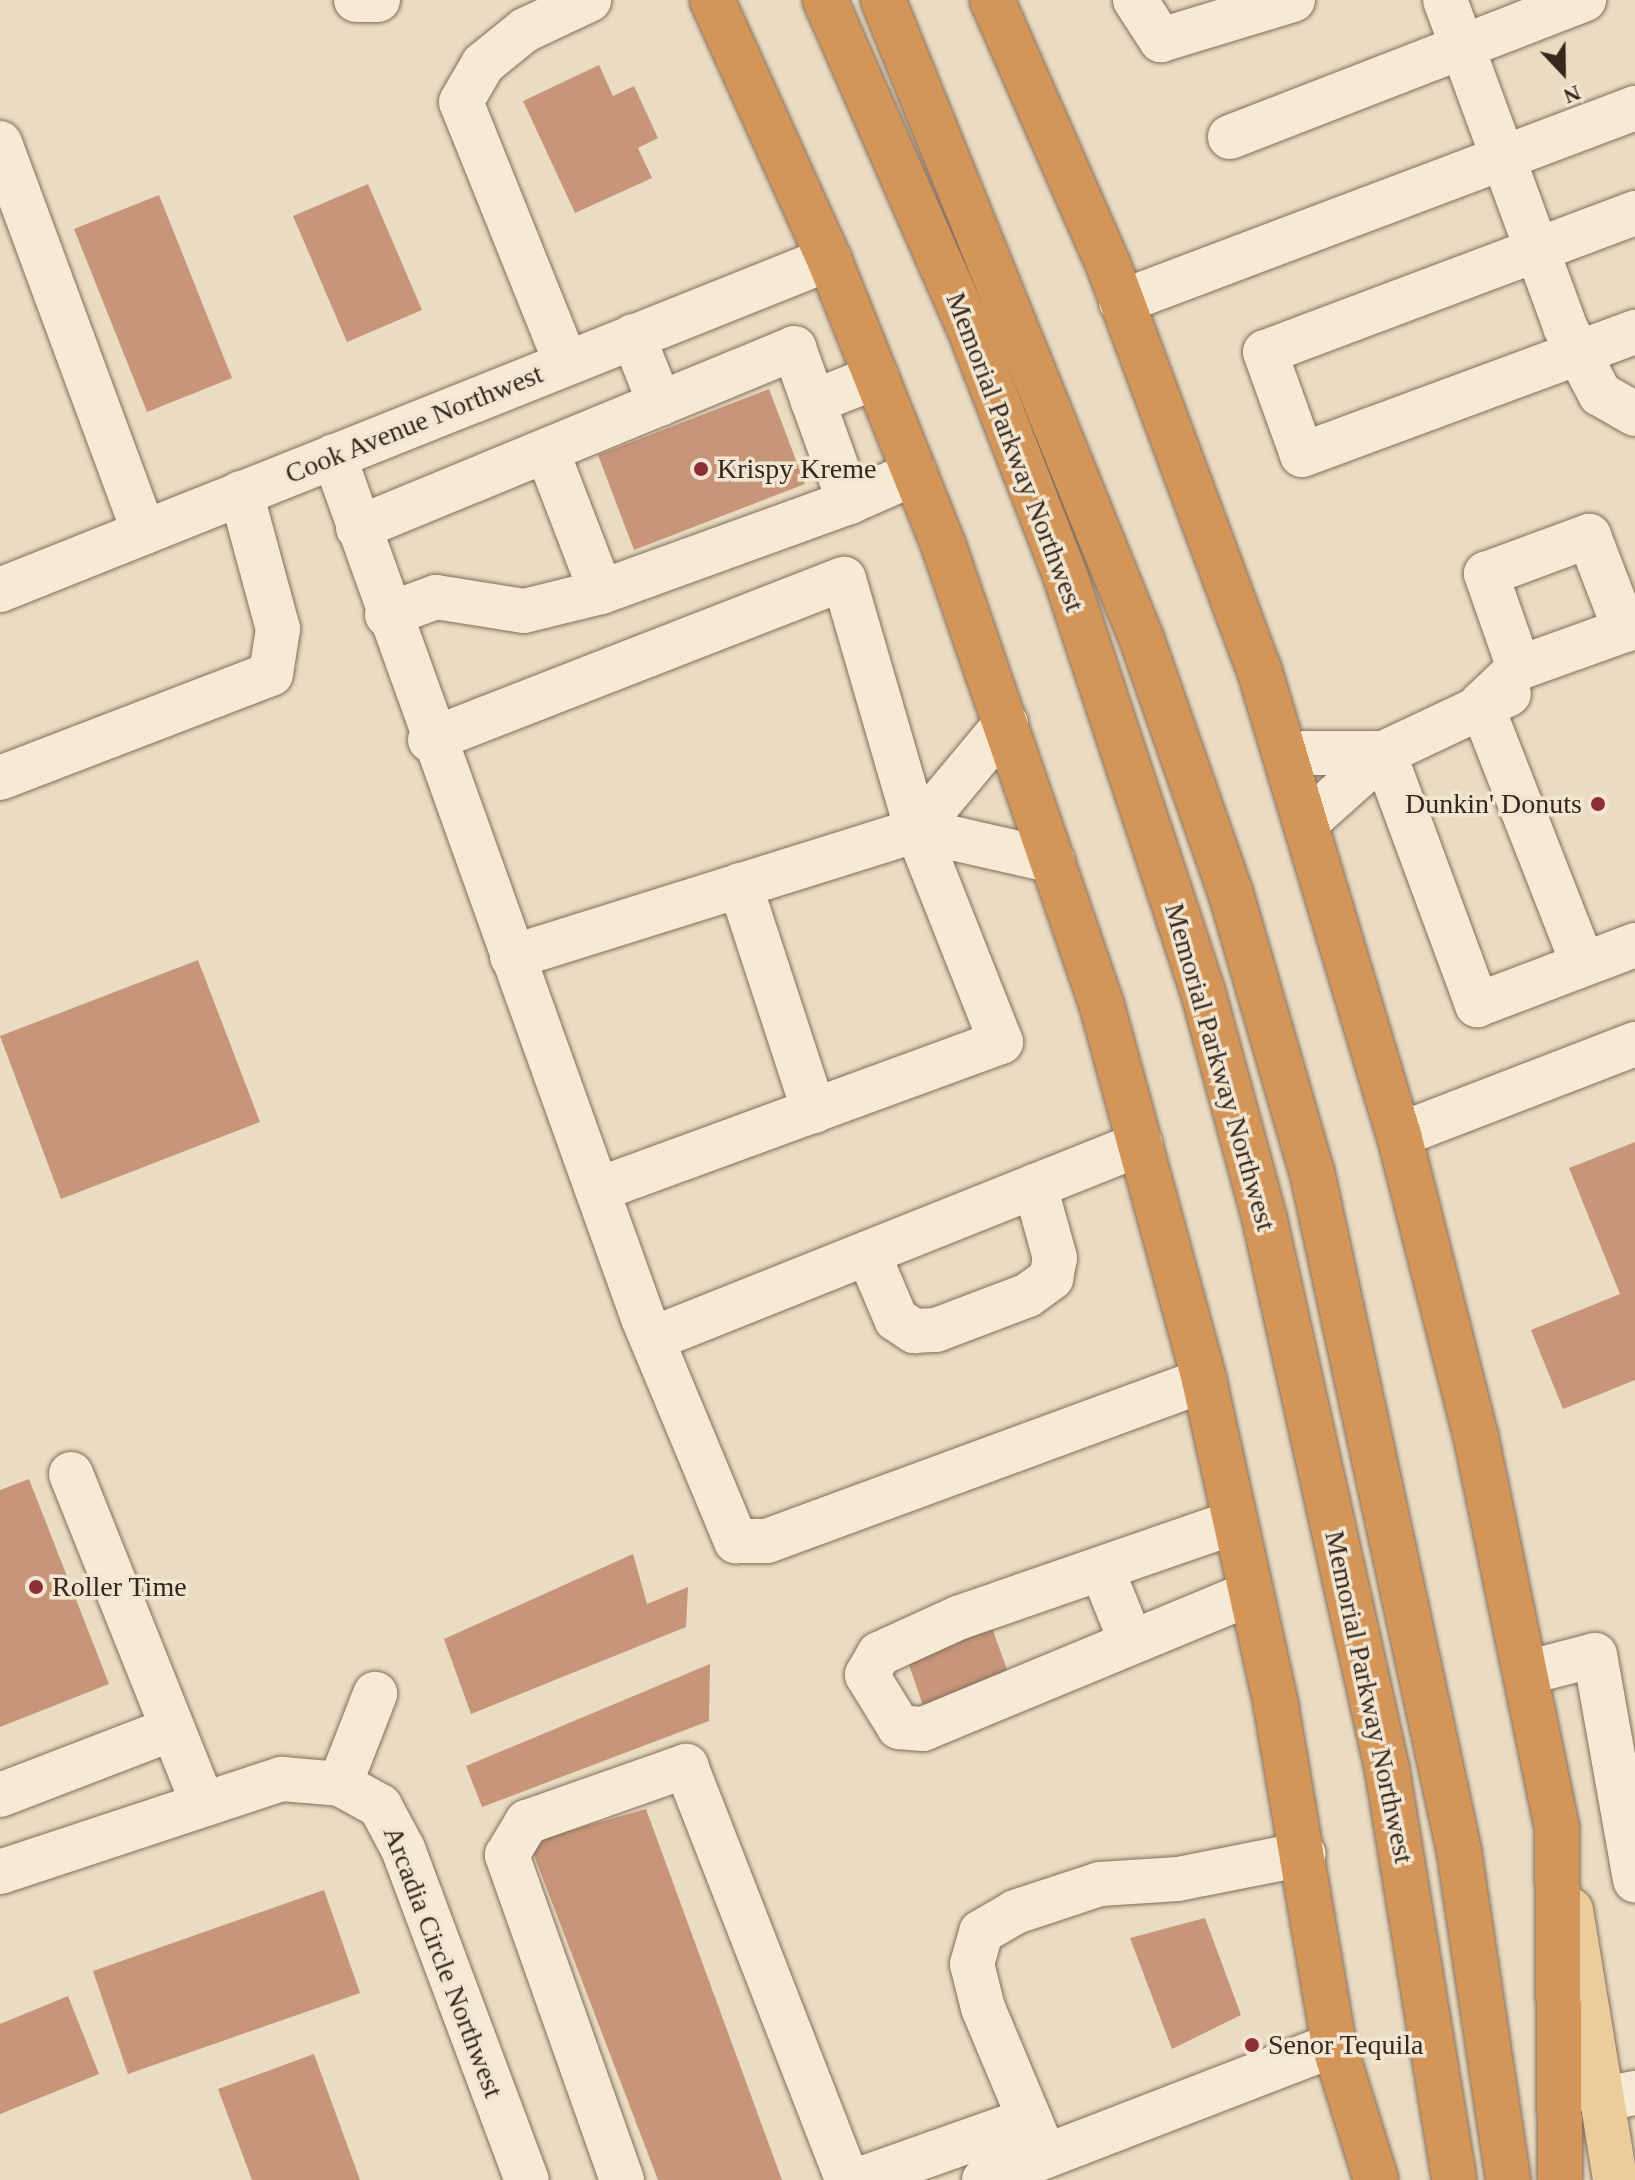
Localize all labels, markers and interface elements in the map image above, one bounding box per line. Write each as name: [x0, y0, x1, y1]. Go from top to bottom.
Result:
north arrow: [1523, 32, 1603, 112]
text: N: [1560, 80, 1584, 109]
street label: Memorial Parkway Northwest: [939, 288, 1091, 616]
street label: Cook Avenue Northwest: [280, 357, 548, 491]
place label: Krispy Kreme: [717, 452, 876, 486]
marker: Krispy Kreme: [692, 460, 710, 478]
place label: Dunkin' Donuts: [1405, 787, 1582, 821]
marker: Dunkin' Donuts: [1589, 795, 1607, 813]
street label: Memorial Parkway Northwest: [1157, 899, 1283, 1235]
street label: Memorial Parkway Northwest: [1317, 1528, 1421, 1866]
place label: Roller Time: [52, 1570, 187, 1604]
marker: Roller Time: [27, 1578, 45, 1596]
street label: Arcadia Circle Northwest: [376, 1822, 510, 2102]
place label: Senor Tequila: [1268, 2028, 1424, 2062]
marker: Senor Tequila: [1243, 2036, 1261, 2054]

